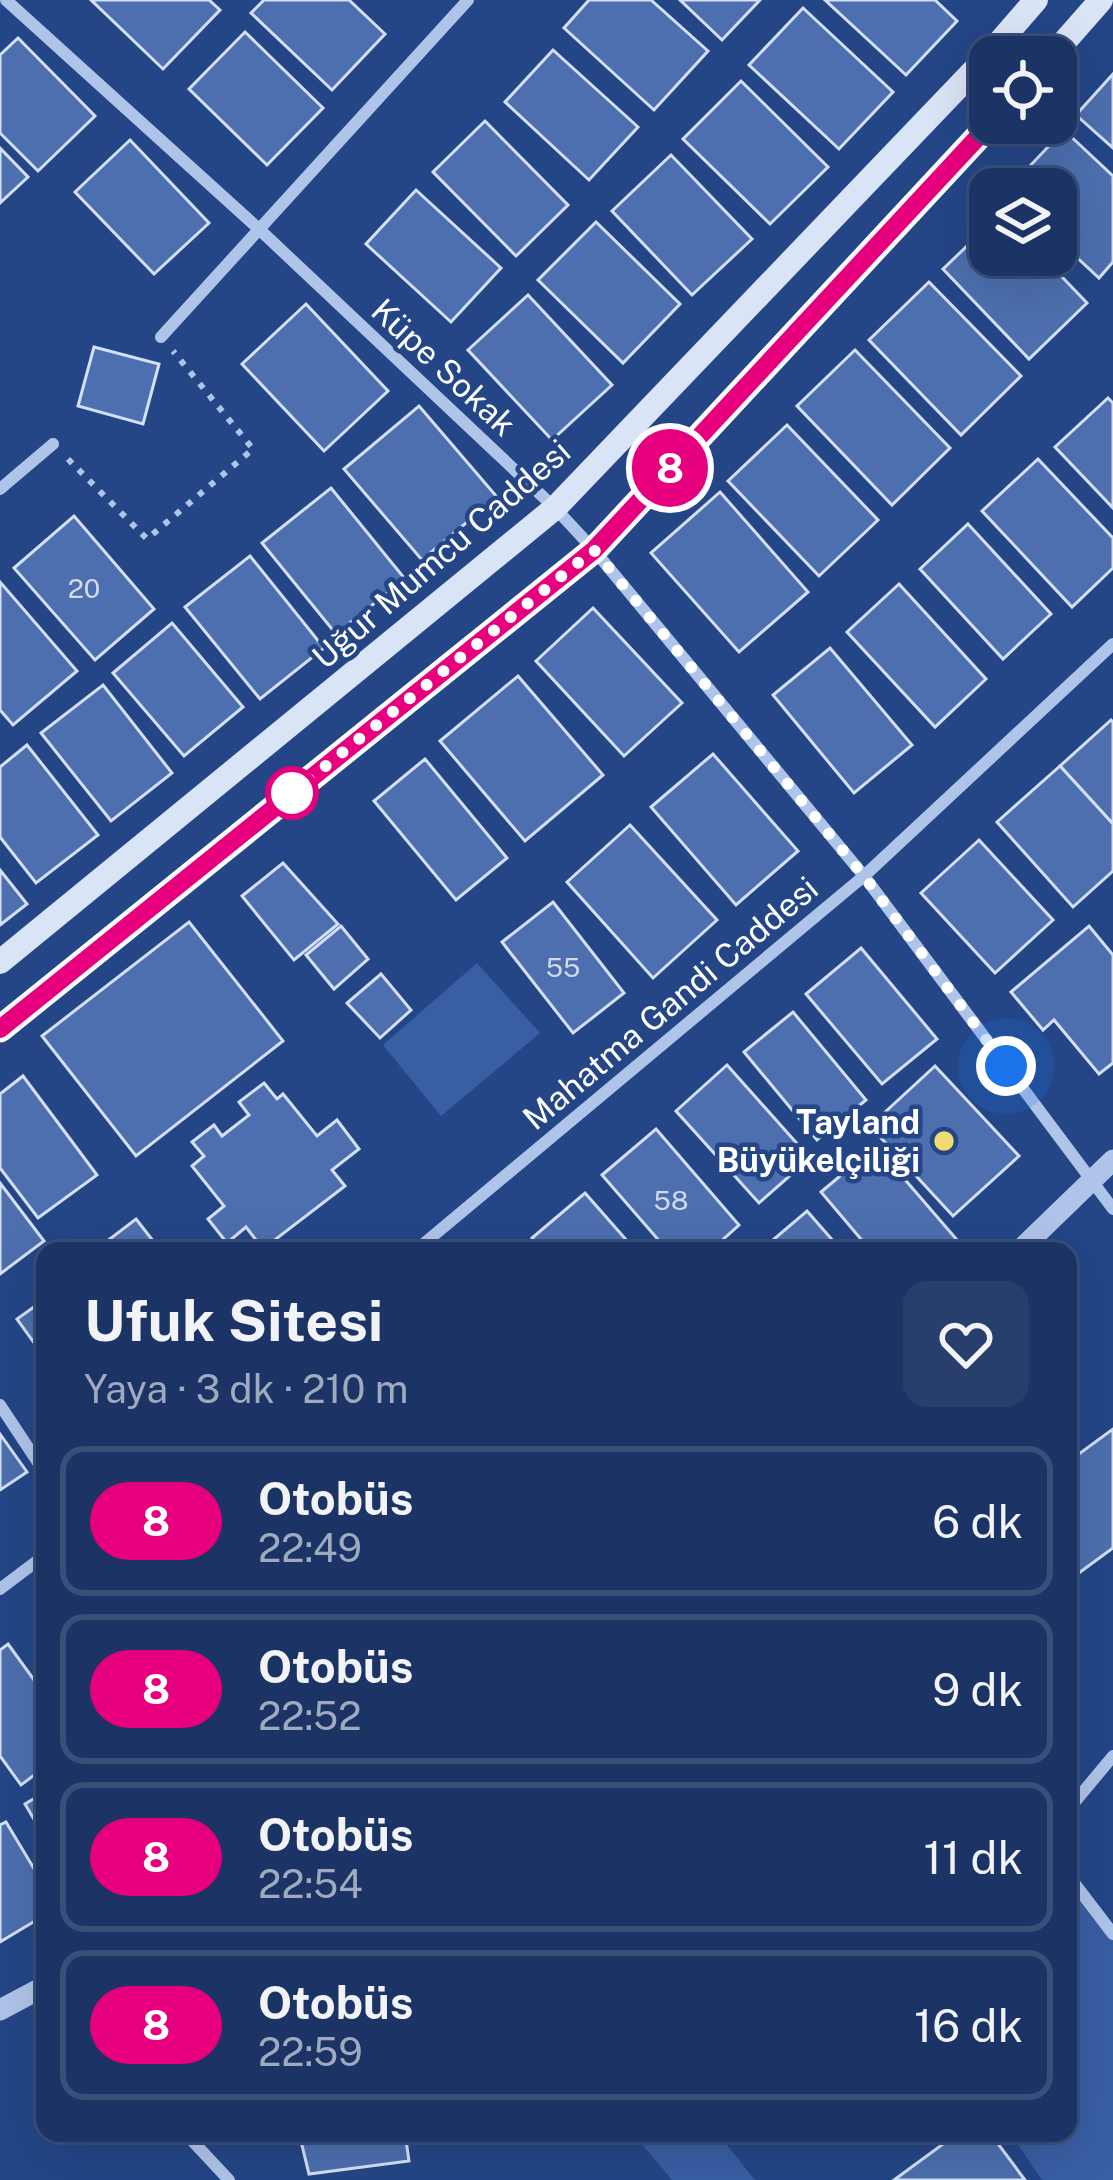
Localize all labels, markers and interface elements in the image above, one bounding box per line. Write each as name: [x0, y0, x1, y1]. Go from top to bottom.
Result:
map controls: [969, 36, 1077, 276]
button: locate: [969, 36, 1077, 144]
button: layers: [969, 168, 1077, 276]
street label: Küpe Sokak: [364, 291, 524, 443]
line badge: 8: [631, 429, 709, 507]
street label: Uğur Mumcu Caddesi: [305, 432, 577, 676]
text: 8: [656, 443, 684, 492]
house number: 20: [68, 572, 100, 604]
unlabelled marker: [267, 768, 317, 818]
street label: Mahatma Gandi Caddesi: [515, 869, 825, 1137]
house number: 55: [546, 951, 580, 983]
your location: [976, 1036, 1036, 1096]
place label: Tayland Büyükelçiliği: [717, 1103, 920, 1179]
marker: Tayland Büyükelçiliği: [931, 1128, 957, 1154]
house number: 58: [654, 1184, 688, 1216]
button: heart: [903, 1281, 1029, 1407]
text: Ufuk Sitesi: [84, 1287, 383, 1354]
text: Yaya · 3 dk · 210 m: [84, 1366, 409, 1412]
text: Otobüs: [258, 1472, 413, 1525]
text: 6 dk: [932, 1495, 1023, 1548]
text: 8: [142, 1496, 170, 1545]
text: 22:49: [258, 1525, 362, 1571]
text: Otobüs: [258, 1640, 413, 1693]
text: 9 dk: [932, 1663, 1023, 1716]
text: 8: [142, 1664, 170, 1713]
text: 22:52: [258, 1693, 362, 1739]
text: Otobüs: [258, 1808, 413, 1861]
text: 11 dk: [924, 1831, 1023, 1884]
text: 8: [142, 1832, 170, 1881]
text: 22:54: [258, 1861, 363, 1907]
text: Otobüs: [258, 1976, 413, 2029]
text: 16 dk: [914, 1999, 1023, 2052]
text: 8: [142, 2000, 170, 2049]
text: 22:59: [258, 2029, 363, 2075]

